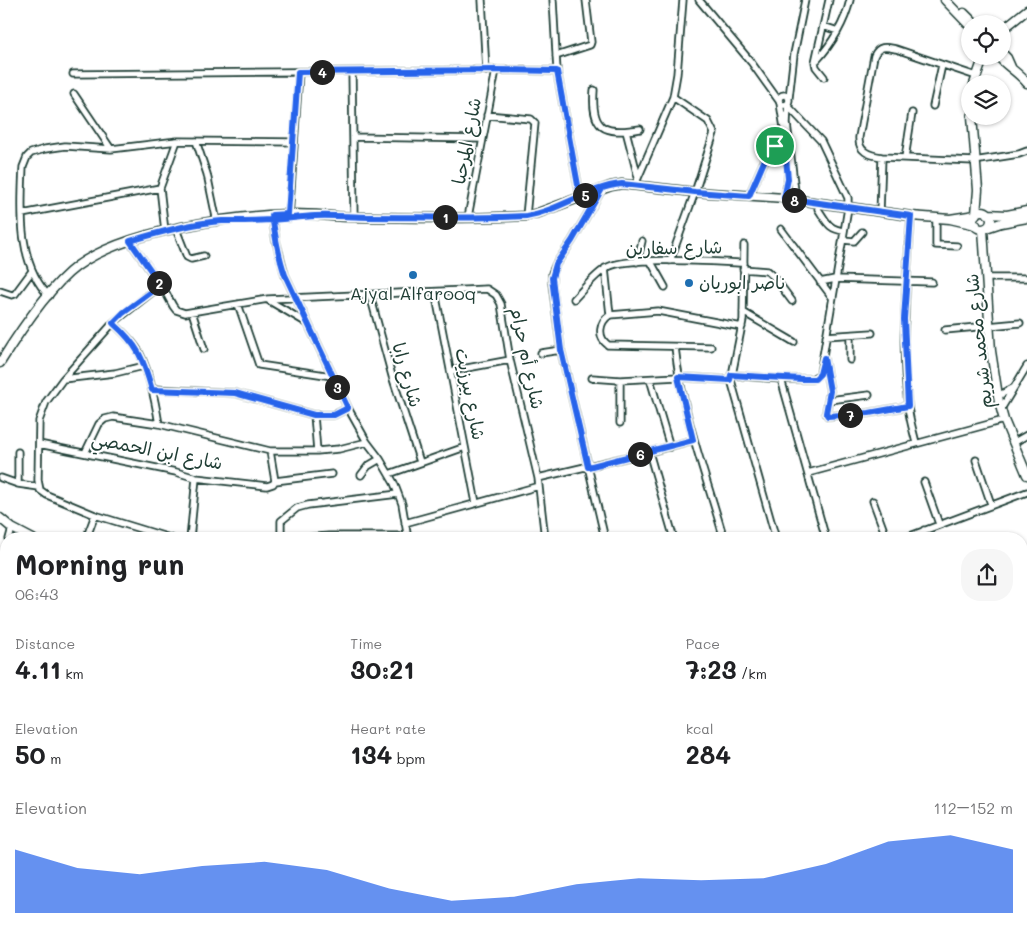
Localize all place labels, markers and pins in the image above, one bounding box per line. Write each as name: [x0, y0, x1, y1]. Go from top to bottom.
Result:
pin: 4: [310, 60, 334, 84]
pin: [754, 125, 796, 167]
pin: 5: [572, 182, 598, 208]
pin: 8: [782, 188, 806, 212]
pin: 1: [432, 204, 458, 230]
marker: Ajyal Alfarooq: [407, 269, 419, 281]
pin: 2: [146, 270, 172, 296]
place label: ناصر ابوريان: [699, 270, 786, 294]
marker: ناصر ابوريان: [683, 277, 695, 289]
place label: Ajyal Alfarooq: [350, 281, 476, 305]
pin: 3: [324, 374, 350, 400]
pin: 7: [838, 402, 862, 428]
pin: 6: [628, 442, 652, 466]

